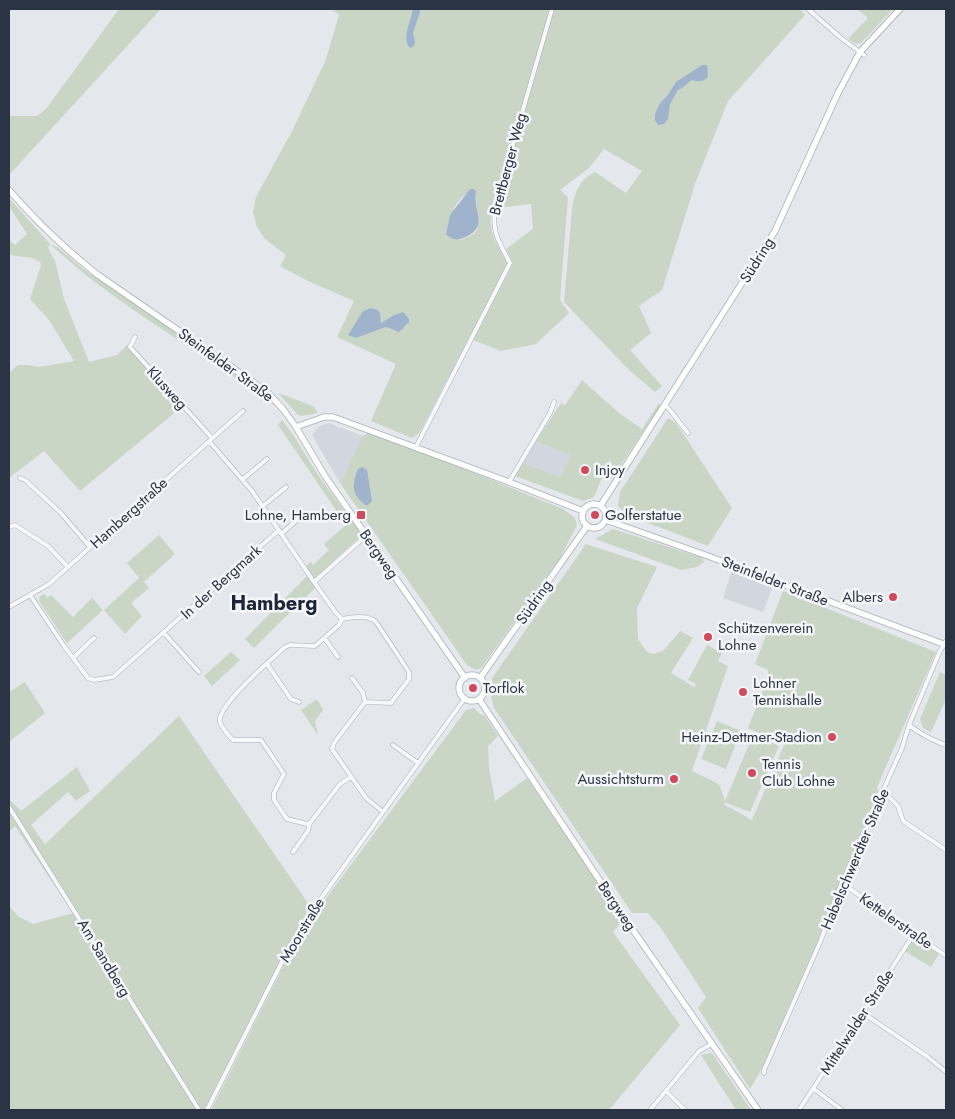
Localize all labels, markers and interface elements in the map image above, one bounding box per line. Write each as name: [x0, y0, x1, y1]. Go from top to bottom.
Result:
street label: Brettberger Weg: [484, 110, 532, 218]
street label: Südring: [734, 233, 780, 287]
street label: Steinfelder Straße: [174, 323, 278, 407]
street label: Klusweg: [141, 361, 193, 415]
place label: Injoy: [595, 459, 625, 481]
marker: Injoy: [579, 464, 591, 476]
street label: Hambergstraße: [85, 472, 173, 554]
place label: Lohne, Hamberg: [245, 504, 351, 526]
place label: Golferstatue: [605, 504, 682, 526]
marker: Lohne, Hamberg: [355, 509, 367, 521]
marker: Golferstatue: [589, 509, 601, 521]
street label: Bergweg: [354, 525, 404, 583]
street label: In der Bergmark: [176, 539, 267, 624]
street label: Steinfelder Straße: [718, 550, 832, 612]
street label: Südring: [511, 575, 557, 629]
place label: Albers: [842, 586, 883, 608]
district label: Hamberg: [231, 589, 317, 618]
marker: Albers: [887, 591, 899, 603]
place label: Schützenverein Lohne: [718, 617, 813, 656]
marker: Schützenverein Lohne: [702, 631, 714, 643]
place label: Lohner Tennishalle: [753, 672, 822, 711]
place label: Torflok: [483, 677, 525, 699]
marker: Torflok: [467, 682, 479, 694]
marker: Lohner Tennishalle: [737, 686, 749, 698]
place label: Heinz-Dettmer-Stadion: [681, 726, 822, 748]
marker: Heinz-Dettmer-Stadion: [826, 731, 838, 743]
place label: Tennis Club Lohne: [762, 753, 835, 792]
marker: Tennis Club Lohne: [746, 767, 758, 779]
place label: Aussichtsturm: [578, 768, 664, 790]
marker: Aussichtsturm: [668, 773, 680, 785]
street label: Habelschwerdter Straße: [815, 785, 895, 933]
street label: Bergweg: [592, 877, 642, 935]
street label: Kettelerstraße: [855, 888, 937, 955]
street label: Moorstraße: [274, 893, 330, 966]
street label: Am Sandberg: [72, 915, 136, 1001]
street label: Mittelwalder Straße: [815, 965, 899, 1079]

